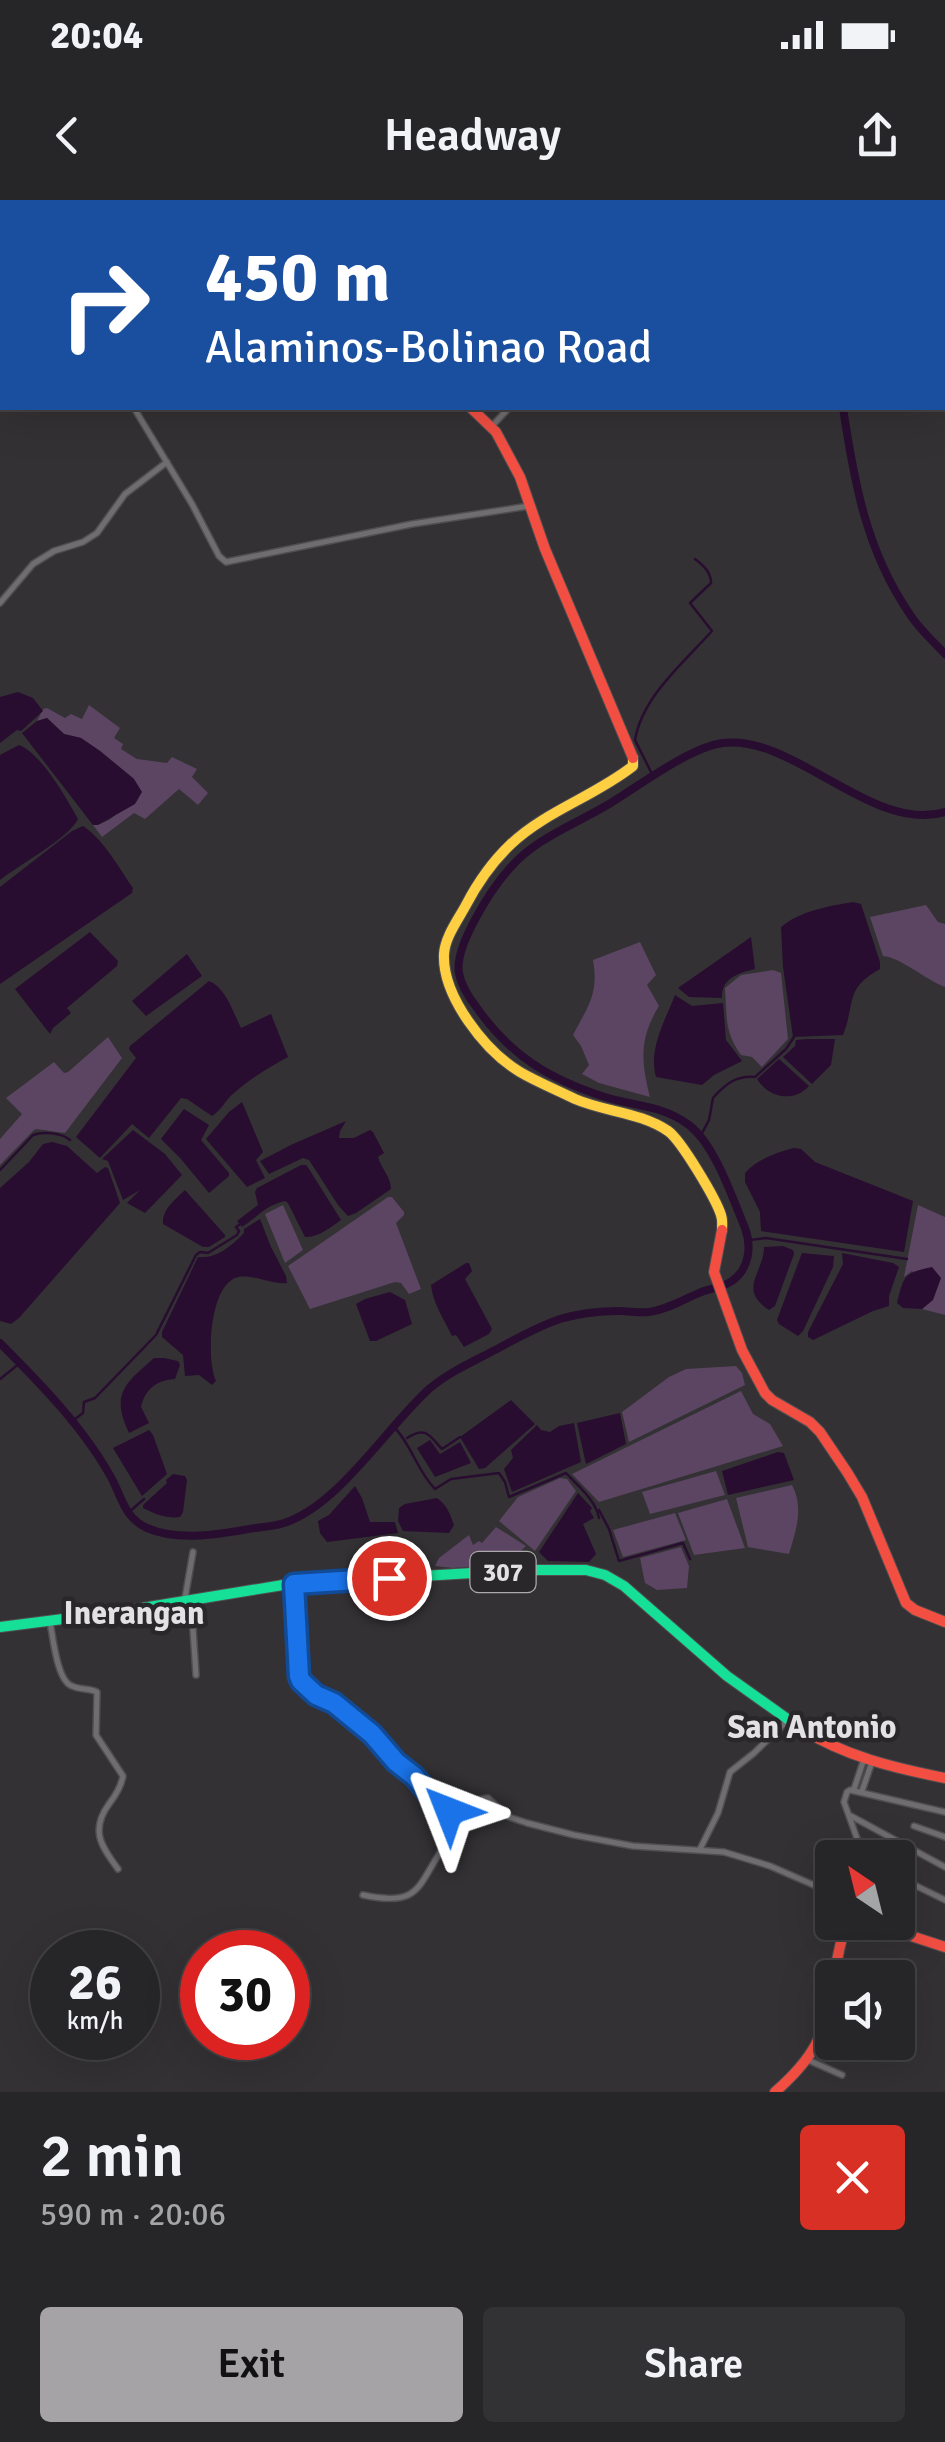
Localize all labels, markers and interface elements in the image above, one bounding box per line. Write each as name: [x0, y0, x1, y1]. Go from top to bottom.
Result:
text: 20:04: [50, 12, 143, 59]
icon: back: [40, 108, 95, 163]
text: Headway: [384, 108, 561, 163]
icon: share: [850, 108, 905, 163]
text: 450 m: [205, 234, 390, 320]
icon: right: [40, 240, 170, 370]
text: Alaminos-Bolinao Road: [205, 320, 652, 375]
pin: [347, 1536, 432, 1621]
icon: arrive: [362, 1551, 417, 1606]
road number: 307: [470, 1552, 536, 1592]
district label: Inerangan: [64, 1594, 204, 1633]
district label: San Antonio: [728, 1708, 896, 1747]
position arrow: [397, 1759, 501, 1863]
north arrow: [815, 1840, 915, 1940]
map controls: [815, 1840, 915, 2060]
speed limit sign: 30: [180, 1930, 310, 2060]
text: 26: [68, 1952, 122, 2014]
button: sound: [815, 1960, 915, 2060]
text: km/h: [67, 2005, 123, 2036]
text: 2 min: [40, 2120, 184, 2194]
button: close: [800, 2125, 905, 2230]
text: 590 m · 20:06: [40, 2195, 226, 2234]
button: Exit: [40, 2307, 463, 2422]
button: Share: [483, 2307, 905, 2422]

